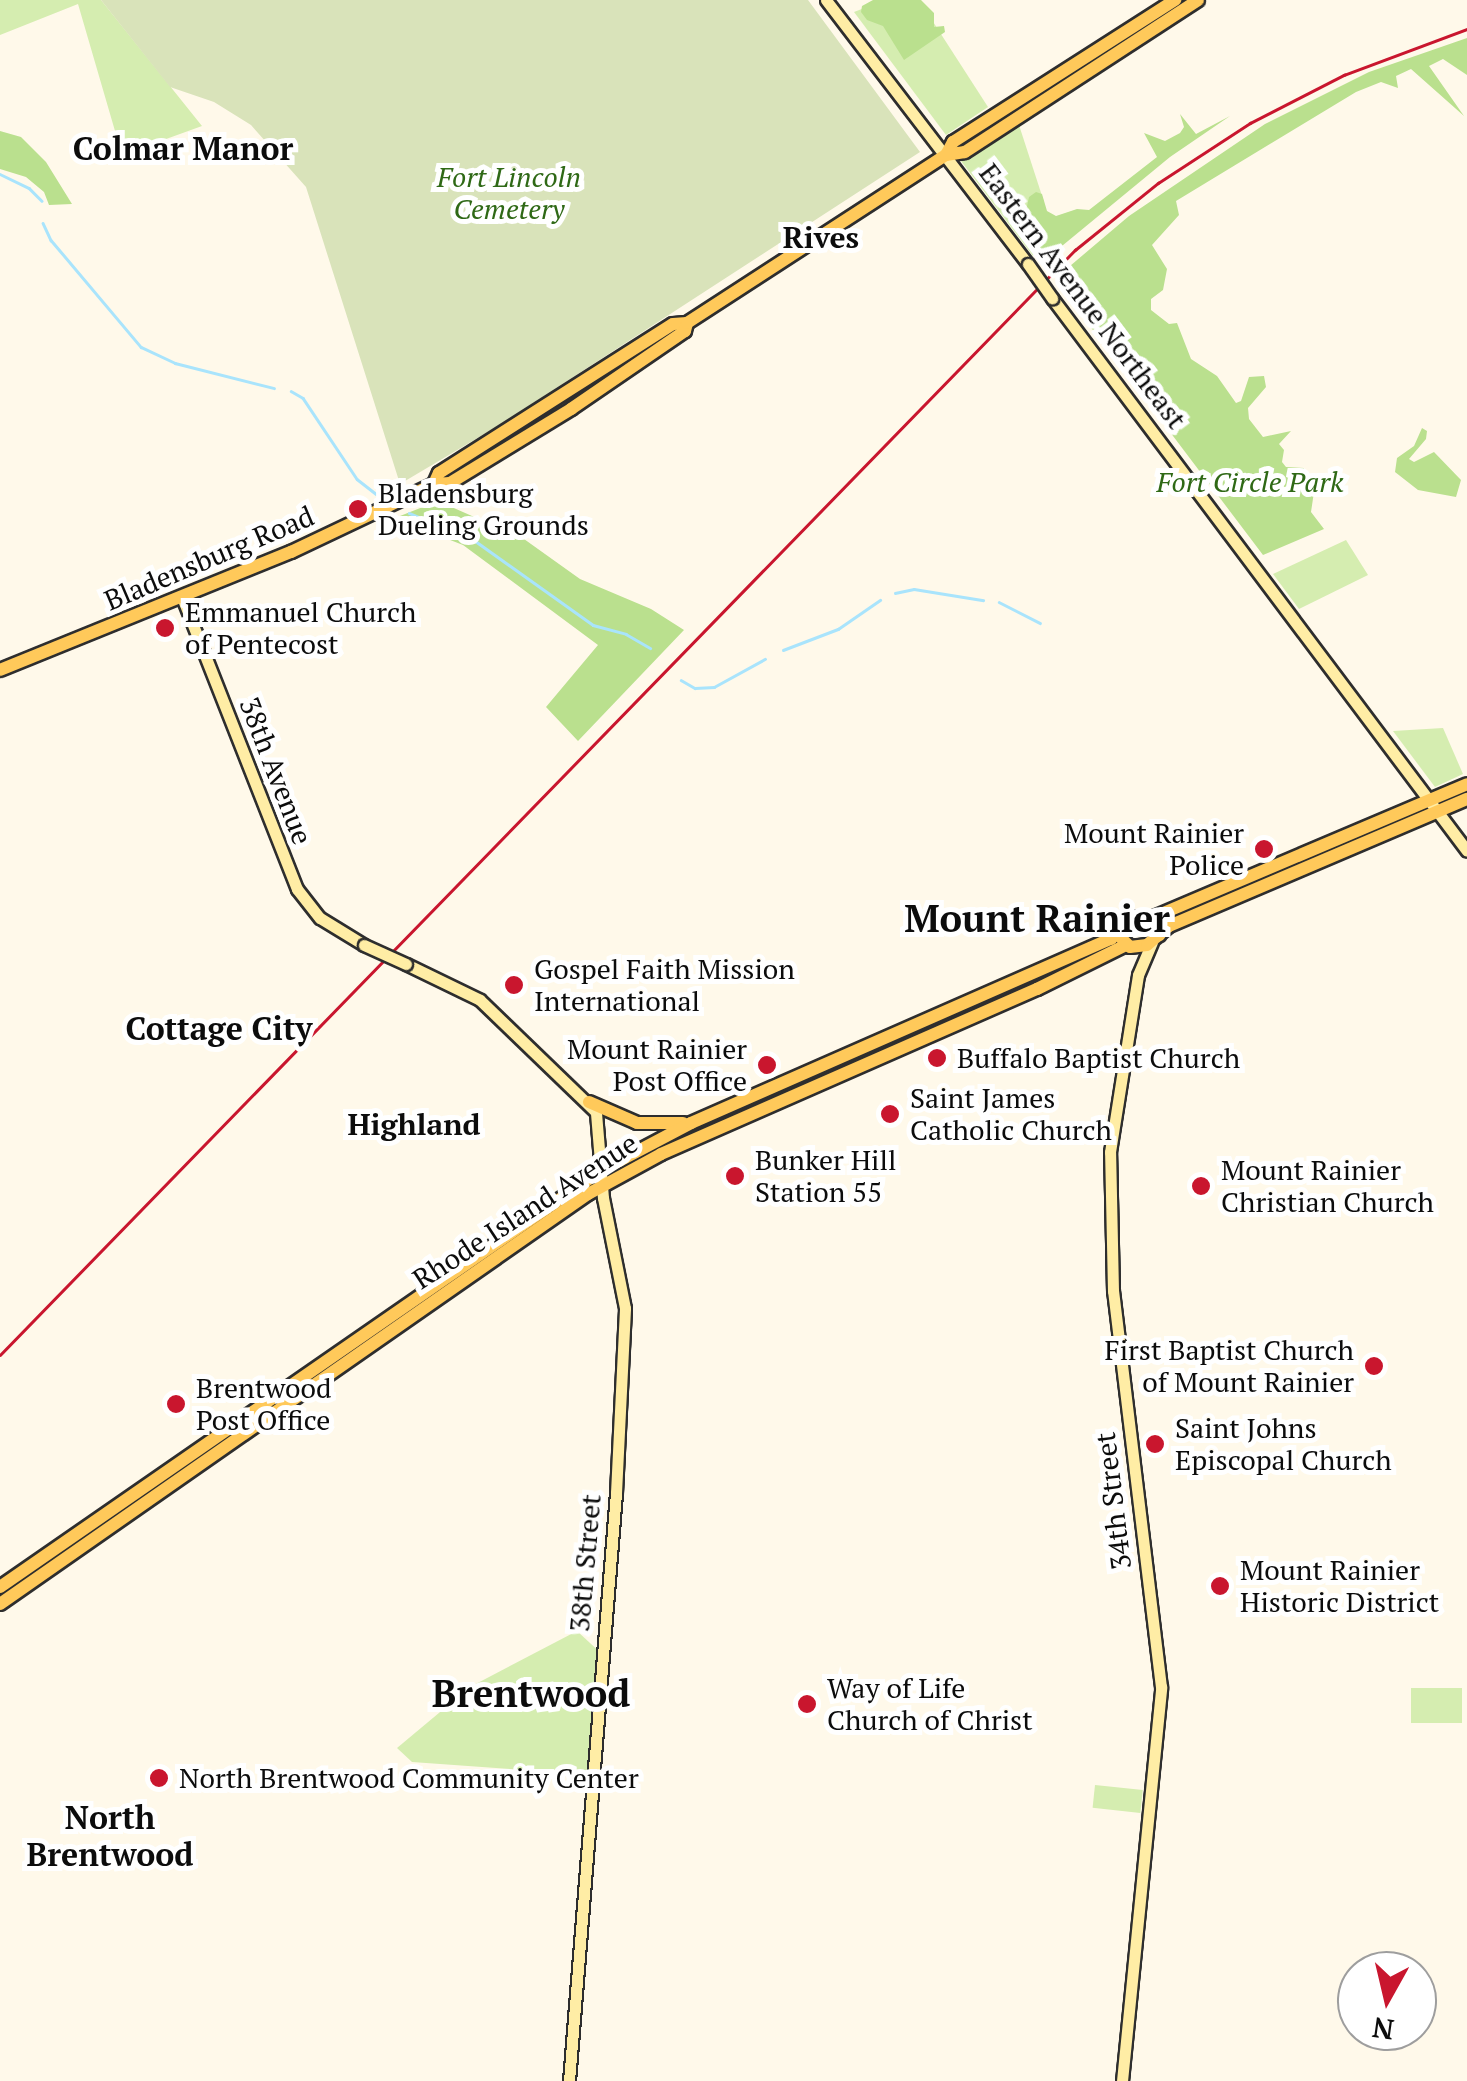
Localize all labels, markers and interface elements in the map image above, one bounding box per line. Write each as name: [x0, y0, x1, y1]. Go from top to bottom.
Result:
district label: Colmar Manor: [73, 129, 293, 167]
street label: Eastern Avenue Northeast: [972, 157, 1194, 435]
park label: Fort Lincoln Cemetery: [437, 160, 581, 226]
district label: Rives: [783, 219, 859, 255]
park label: Fort Circle Park: [1156, 465, 1344, 499]
place label: Bladensburg Dueling Grounds: [378, 476, 589, 542]
marker: Bladensburg Dueling Grounds: [347, 498, 369, 520]
street label: Bladensburg Road: [99, 499, 319, 617]
place label: Emmanuel Church of Pentecost: [185, 595, 417, 661]
marker: Emmanuel Church of Pentecost: [154, 617, 176, 639]
street label: 38th Avenue: [233, 693, 319, 849]
place label: Mount Rainier Police: [1064, 816, 1244, 882]
marker: Mount Rainier Police: [1253, 838, 1275, 860]
district label: Mount Rainier: [904, 896, 1170, 942]
place label: Gospel Faith Mission International: [534, 952, 795, 1018]
marker: Gospel Faith Mission International: [503, 974, 525, 996]
district label: Cottage City: [126, 1009, 312, 1047]
place label: Mount Rainier Post Office: [567, 1032, 747, 1098]
place label: Buffalo Baptist Church: [957, 1041, 1240, 1075]
marker: Buffalo Baptist Church: [926, 1047, 948, 1069]
marker: Mount Rainier Post Office: [756, 1054, 778, 1076]
place label: Saint James Catholic Church: [910, 1081, 1112, 1147]
marker: Saint James Catholic Church: [879, 1103, 901, 1125]
district label: Highland: [347, 1106, 481, 1142]
street label: Rhode Island Avenue: [406, 1126, 644, 1296]
place label: Bunker Hill Station 55: [755, 1143, 896, 1209]
place label: Mount Rainier Christian Church: [1221, 1153, 1434, 1219]
marker: Bunker Hill Station 55: [724, 1165, 746, 1187]
marker: Mount Rainier Christian Church: [1190, 1175, 1212, 1197]
place label: First Baptist Church of Mount Rainier: [1104, 1333, 1354, 1399]
marker: First Baptist Church of Mount Rainier: [1363, 1355, 1385, 1377]
place label: Brentwood Post Office: [196, 1371, 332, 1437]
marker: Brentwood Post Office: [165, 1393, 187, 1415]
place label: Saint Johns Episcopal Church: [1175, 1411, 1392, 1477]
street label: 34th Street: [1088, 1430, 1138, 1572]
marker: Saint Johns Episcopal Church: [1144, 1433, 1166, 1455]
street label: 38th Street: [562, 1493, 608, 1633]
place label: Mount Rainier Historic District: [1240, 1553, 1439, 1619]
marker: Mount Rainier Historic District: [1209, 1575, 1231, 1597]
district label: Brentwood: [432, 1671, 630, 1717]
place label: Way of Life Church of Christ: [827, 1671, 1033, 1737]
marker: Way of Life Church of Christ: [796, 1693, 818, 1715]
place label: North Brentwood Community Center: [179, 1761, 639, 1795]
marker: North Brentwood Community Center: [148, 1767, 170, 1789]
district label: North Brentwood: [26, 1799, 194, 1874]
north arrow: [1337, 1951, 1437, 2051]
text: N: [1370, 2009, 1396, 2049]

